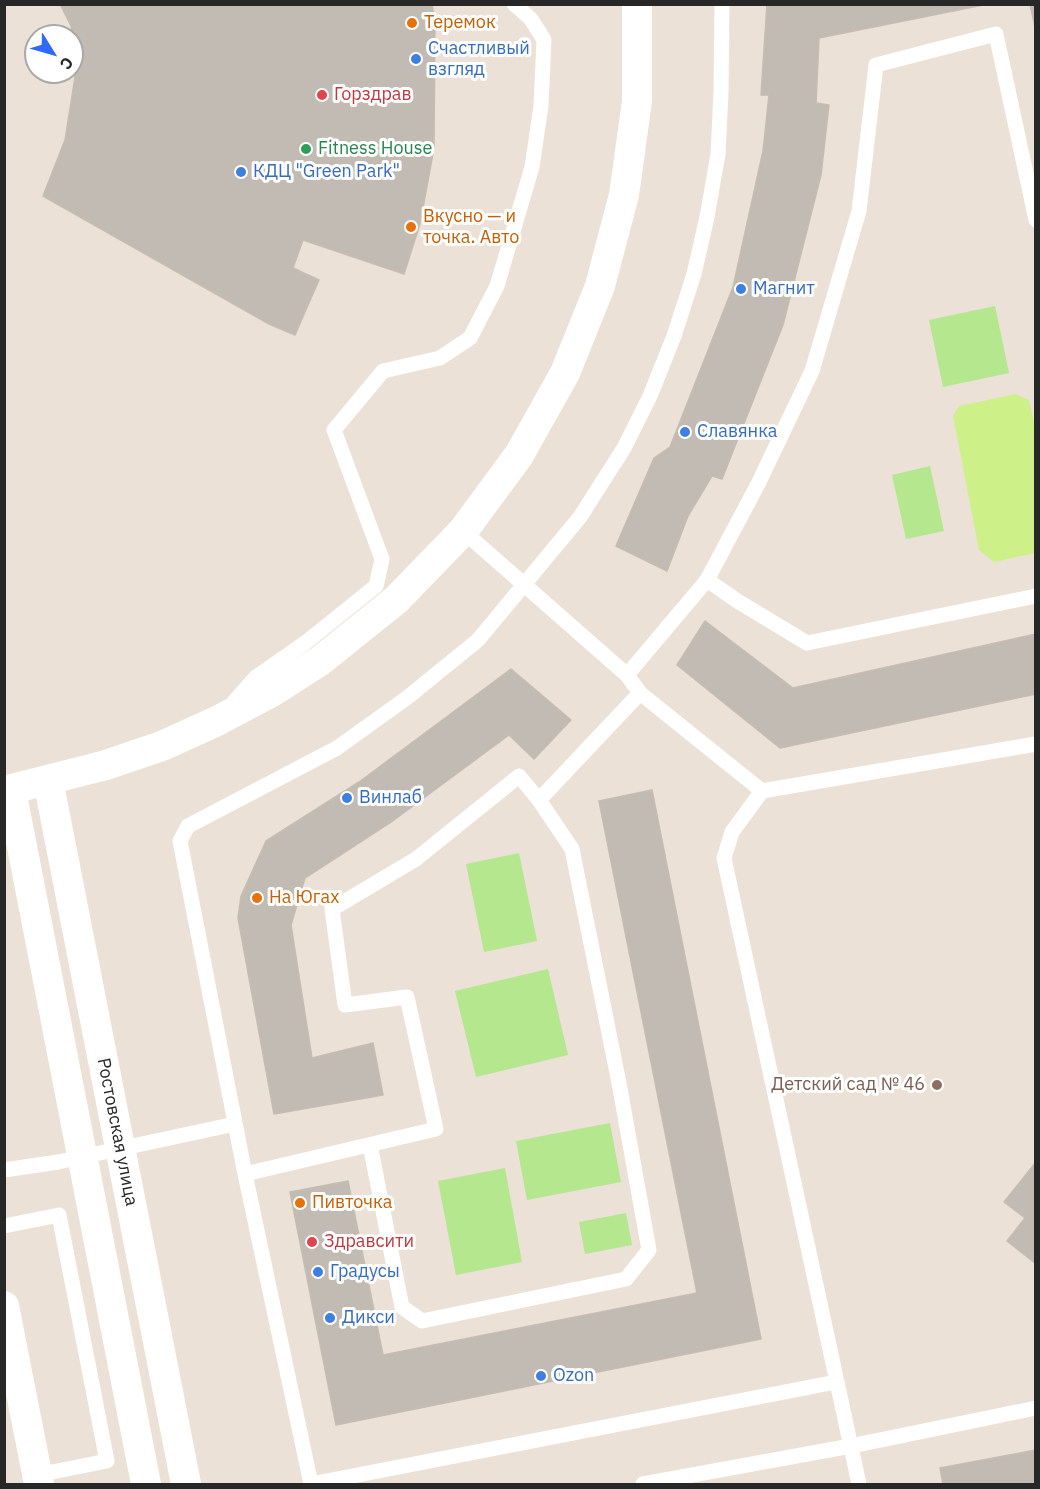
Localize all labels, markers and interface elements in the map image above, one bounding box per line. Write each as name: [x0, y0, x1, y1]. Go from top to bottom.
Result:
place label: Теремок: [424, 12, 496, 34]
marker: Теремок: [405, 16, 419, 30]
north arrow: [24, 24, 84, 84]
place label: Счастливый взгляд: [428, 38, 530, 80]
marker: Счастливый взгляд: [409, 52, 423, 66]
text: С: [56, 53, 78, 74]
place label: Горздрав: [334, 84, 412, 106]
marker: Горздрав: [315, 88, 329, 102]
place label: Fitness House: [318, 138, 432, 160]
marker: Fitness House: [299, 142, 313, 156]
place label: КДЦ "Green Park": [253, 161, 400, 183]
marker: КДЦ "Green Park": [234, 165, 248, 179]
place label: Вкусно — и точка. Авто: [423, 206, 519, 248]
marker: Вкусно — и точка. Авто: [404, 220, 418, 234]
place label: Магнит: [753, 278, 815, 300]
marker: Магнит: [734, 282, 748, 296]
place label: Славянка: [697, 421, 777, 443]
marker: Славянка: [678, 425, 692, 439]
place label: Винлаб: [359, 787, 422, 809]
marker: Винлаб: [340, 791, 354, 805]
place label: На Югах: [269, 887, 339, 909]
marker: На Югах: [250, 891, 264, 905]
street label: Ростовская улица: [92, 1056, 142, 1208]
place label: Детский сад № 46: [771, 1074, 925, 1096]
marker: Детский сад № 46: [930, 1078, 944, 1092]
place label: Пивточка: [312, 1192, 392, 1214]
marker: Пивточка: [293, 1196, 307, 1210]
place label: Здравсити: [324, 1231, 414, 1253]
marker: Здравсити: [305, 1235, 319, 1249]
place label: Градусы: [330, 1261, 400, 1283]
marker: Градусы: [311, 1265, 325, 1279]
place label: Дикси: [342, 1307, 395, 1329]
marker: Дикси: [323, 1311, 337, 1325]
place label: Ozon: [553, 1365, 594, 1387]
marker: Ozon: [534, 1369, 548, 1383]

